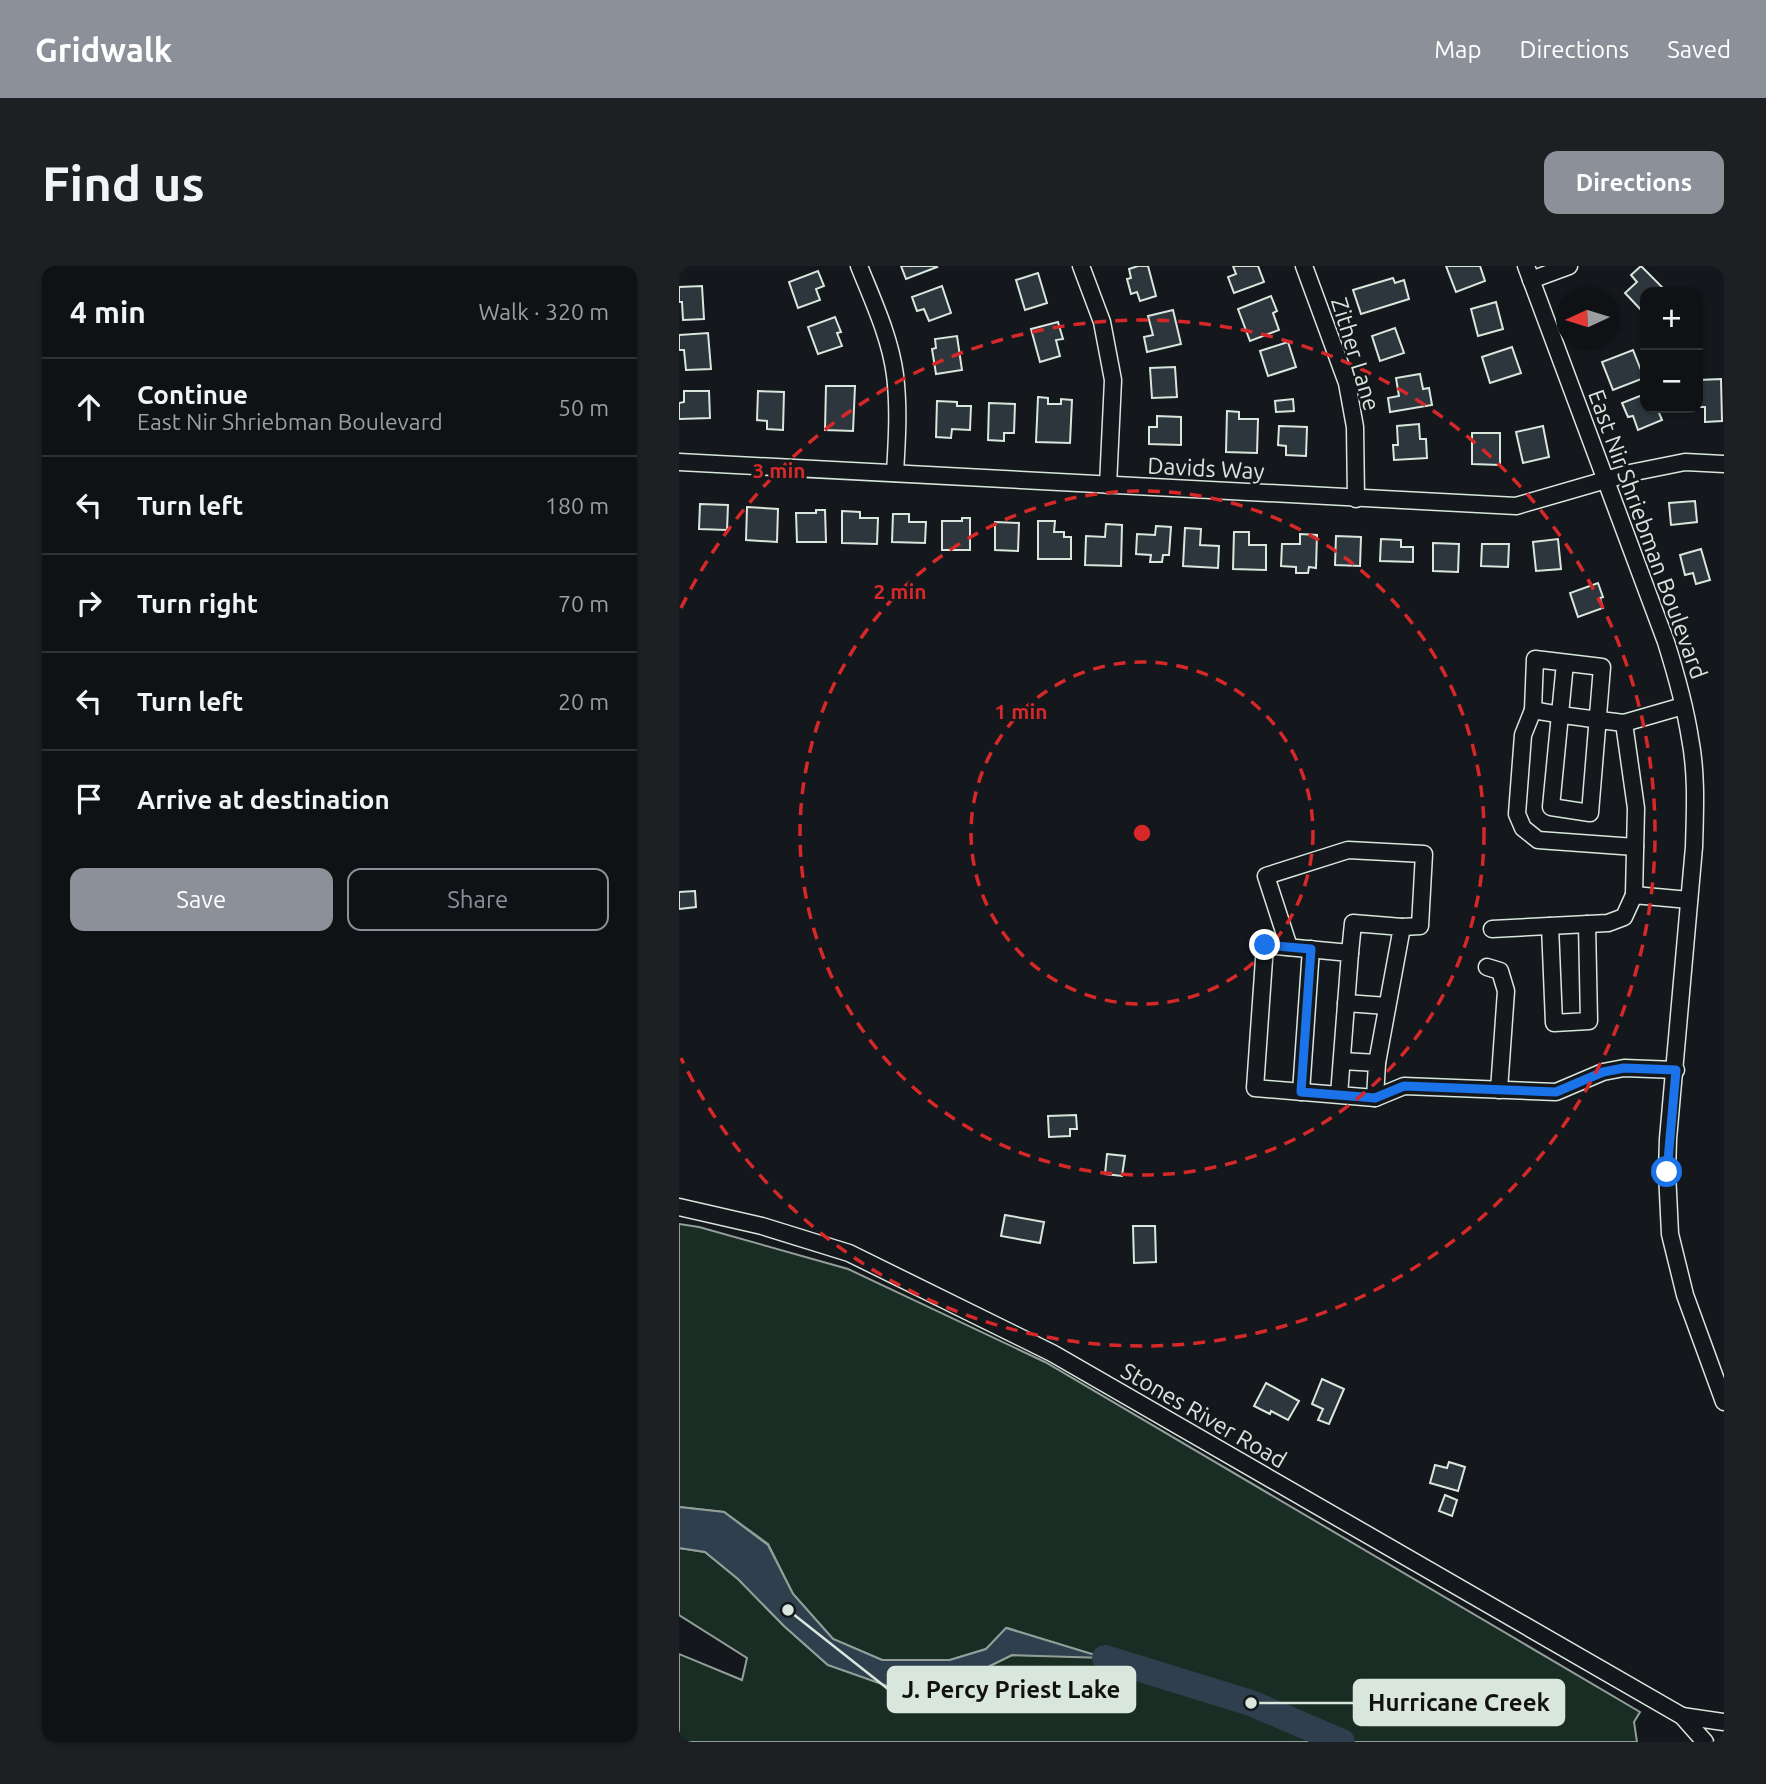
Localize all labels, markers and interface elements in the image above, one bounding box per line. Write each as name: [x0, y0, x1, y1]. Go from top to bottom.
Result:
text: Gridwalk: [35, 31, 172, 68]
text: Map: [1434, 36, 1481, 63]
text: Directions: [1519, 36, 1629, 63]
text: Saved: [1667, 36, 1731, 63]
button: Directions: [1544, 151, 1724, 214]
text: Find us: [42, 155, 205, 210]
north arrow: [1556, 287, 1619, 350]
map controls: [1640, 287, 1703, 413]
button: +: [1640, 287, 1703, 350]
street label: Zither Lane: [1327, 294, 1385, 414]
text: 4 min: [70, 295, 146, 329]
text: Walk · 320 m: [478, 299, 609, 324]
button: −: [1640, 350, 1703, 413]
text: Continue: [137, 380, 248, 409]
street label: East Nir Shriebman Boulevard: [1584, 386, 1712, 682]
icon: ahead: [70, 388, 108, 426]
text: 50 m: [558, 395, 609, 420]
text: East Nir Shriebman Boulevard: [137, 409, 443, 434]
street label: Davids Way: [1147, 452, 1265, 484]
text: 3 min: [752, 458, 806, 482]
icon: left: [70, 486, 108, 524]
text: Turn left: [137, 491, 243, 520]
text: 180 m: [545, 493, 609, 518]
text: 2 min: [873, 579, 927, 603]
icon: right: [70, 584, 108, 622]
text: Turn right: [137, 589, 258, 618]
text: 70 m: [558, 591, 609, 616]
icon: left: [70, 682, 108, 720]
text: Turn left: [137, 687, 243, 716]
text: 20 m: [558, 689, 609, 714]
text: 1 min: [994, 699, 1048, 723]
icon: arrive: [70, 780, 108, 818]
text: Arrive at destination: [137, 785, 390, 814]
centre of rings: [1130, 821, 1154, 845]
button: Save: [70, 868, 333, 931]
button: Share: [347, 868, 609, 931]
route end: [1249, 929, 1280, 960]
route start: [1651, 1156, 1682, 1187]
street label: Stones River Road: [1117, 1358, 1291, 1472]
callout: J. Percy Priest Lake: [888, 1667, 1135, 1712]
text: J. Percy Priest Lake: [902, 1676, 1120, 1703]
callout: Hurricane Creek: [1354, 1680, 1564, 1725]
text: Hurricane Creek: [1368, 1689, 1550, 1716]

